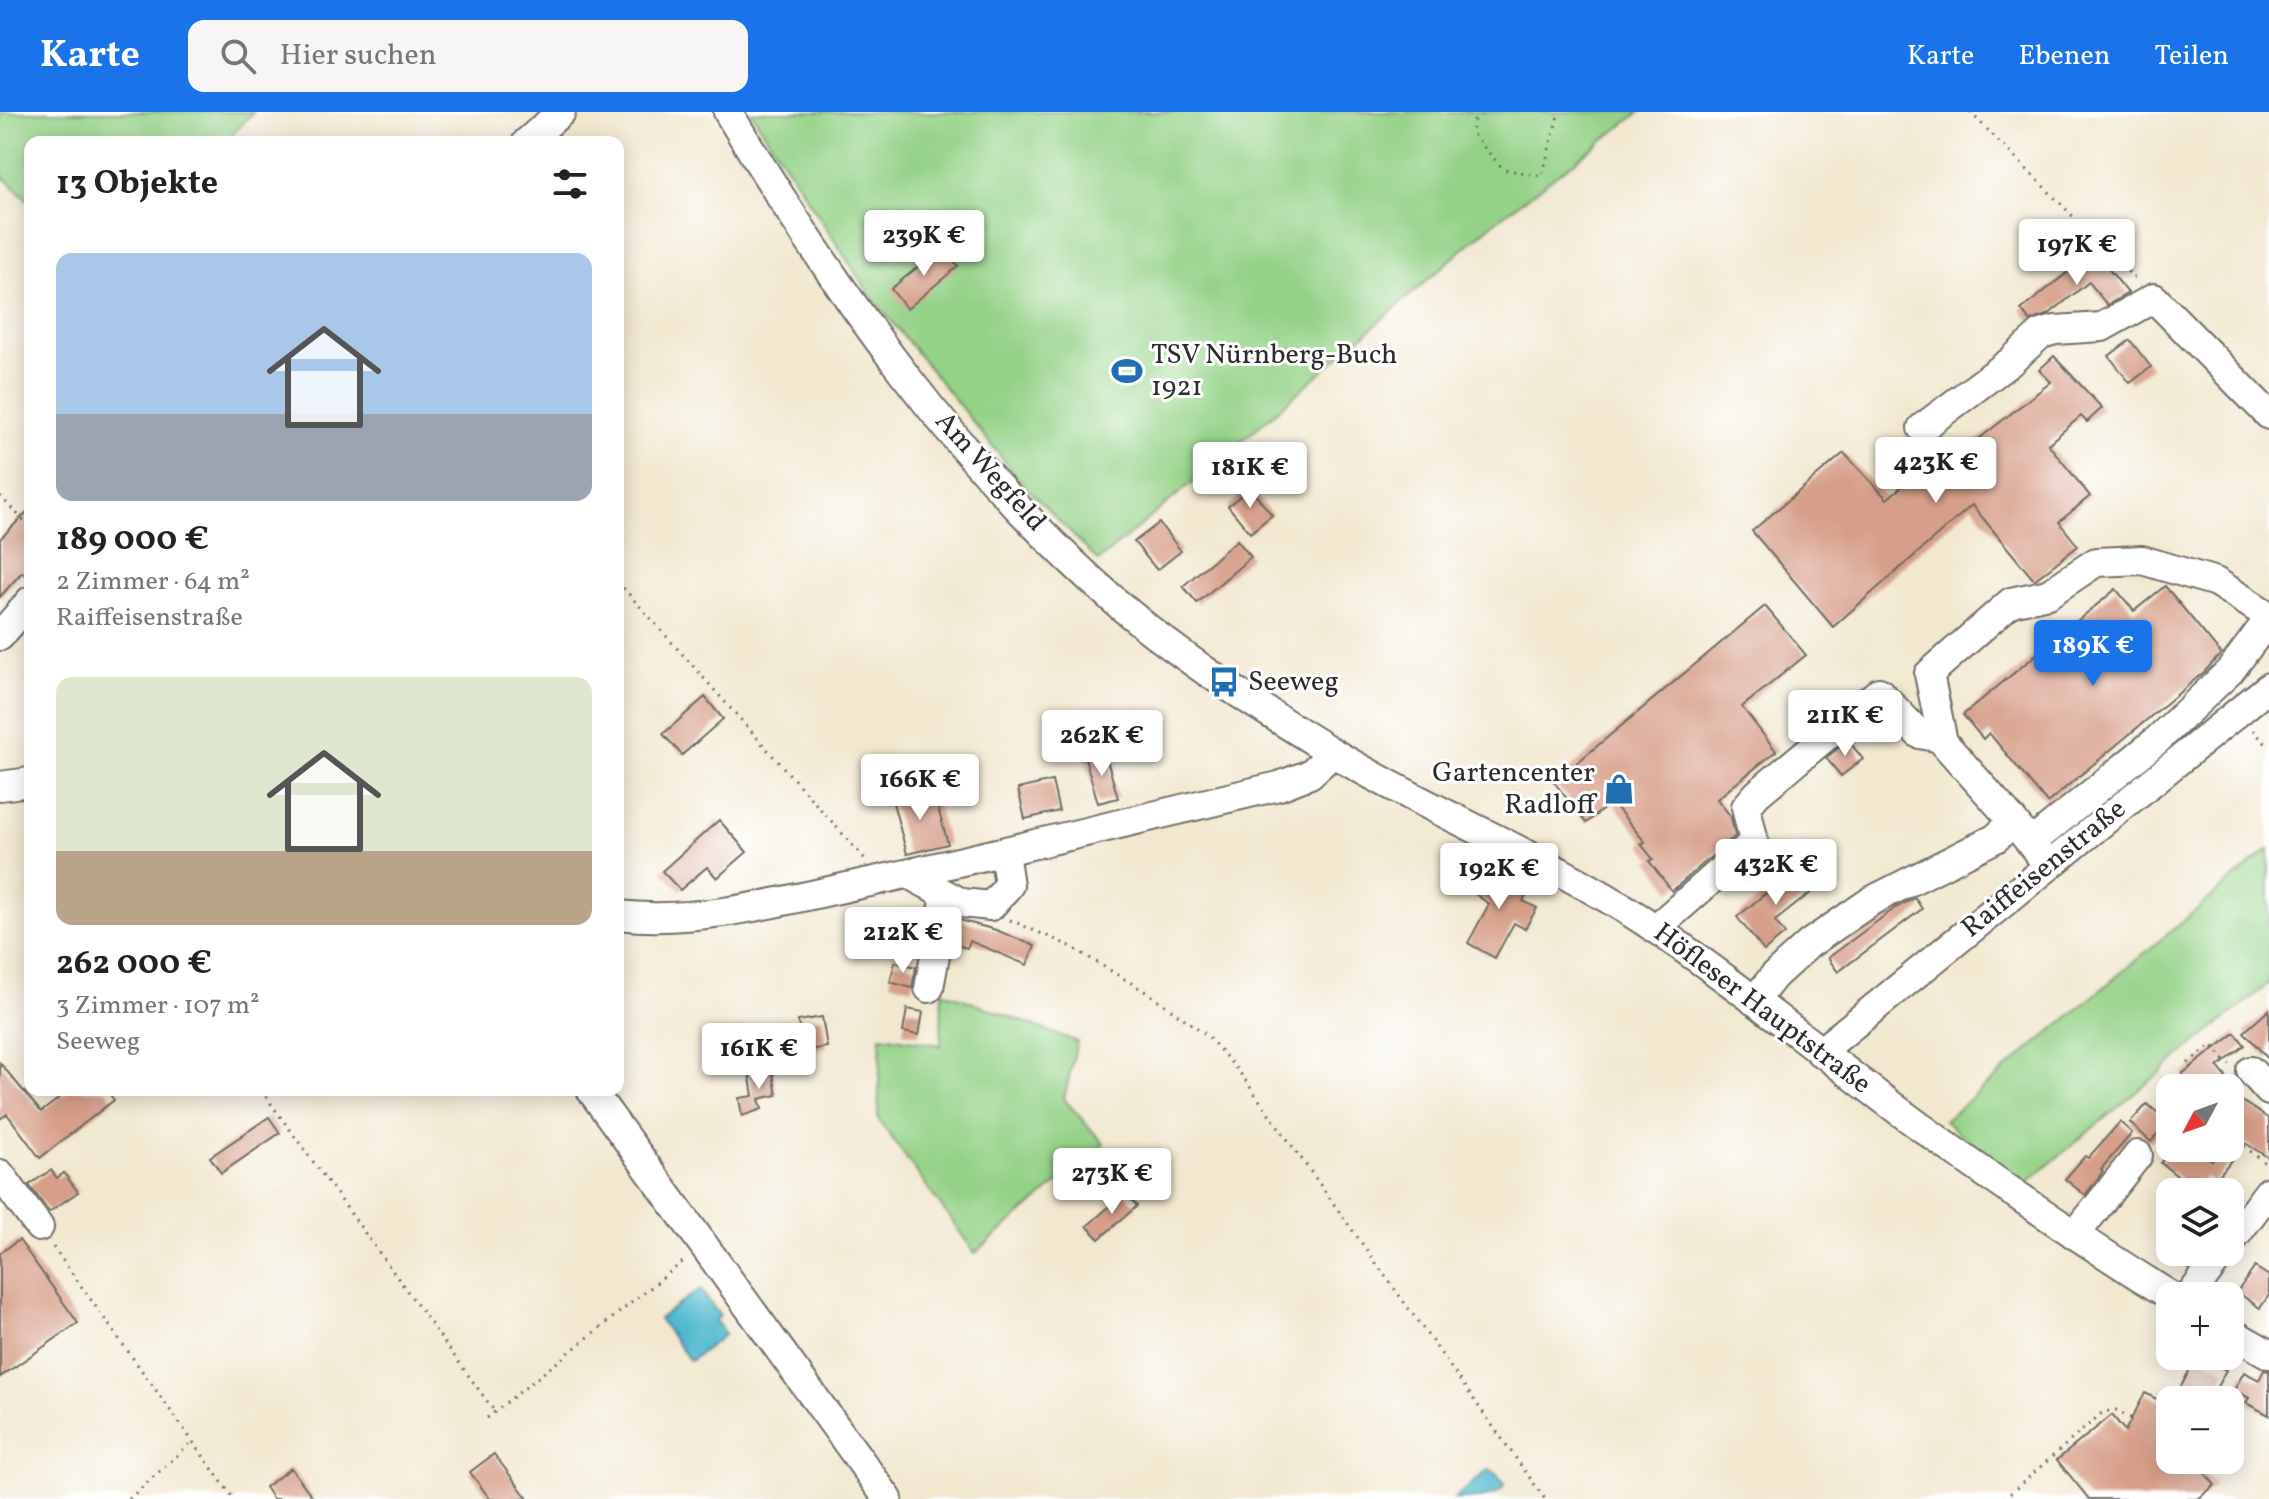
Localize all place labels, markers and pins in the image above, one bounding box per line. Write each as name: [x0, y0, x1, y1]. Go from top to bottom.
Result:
pin: 239K €: [859, 210, 989, 278]
pin: 197K €: [2012, 219, 2142, 287]
place label: TSV Nürnberg-Buch 1921: [1151, 336, 1397, 407]
sports icon: TSV Nürnberg-Buch 1921: [1110, 354, 1144, 388]
pin: 423K €: [1871, 437, 2001, 505]
pin: 181K €: [1185, 442, 1315, 510]
pin: 189K €: [2028, 620, 2158, 688]
place label: Seeweg: [1248, 663, 1339, 702]
bus stop icon: Seeweg: [1207, 665, 1241, 699]
pin: 211K €: [1780, 690, 1910, 758]
pin: 262K €: [1037, 710, 1167, 778]
pin: 166K €: [855, 754, 985, 822]
place label: Gartencenter Radloff: [1432, 754, 1597, 825]
shop icon: Gartencenter Radloff: [1602, 772, 1636, 806]
pin: 432K €: [1711, 839, 1841, 907]
pin: 192K €: [1434, 843, 1564, 911]
pin: 212K €: [838, 907, 968, 975]
pin: 161K €: [694, 1023, 824, 1091]
pin: 273K €: [1047, 1148, 1177, 1216]

